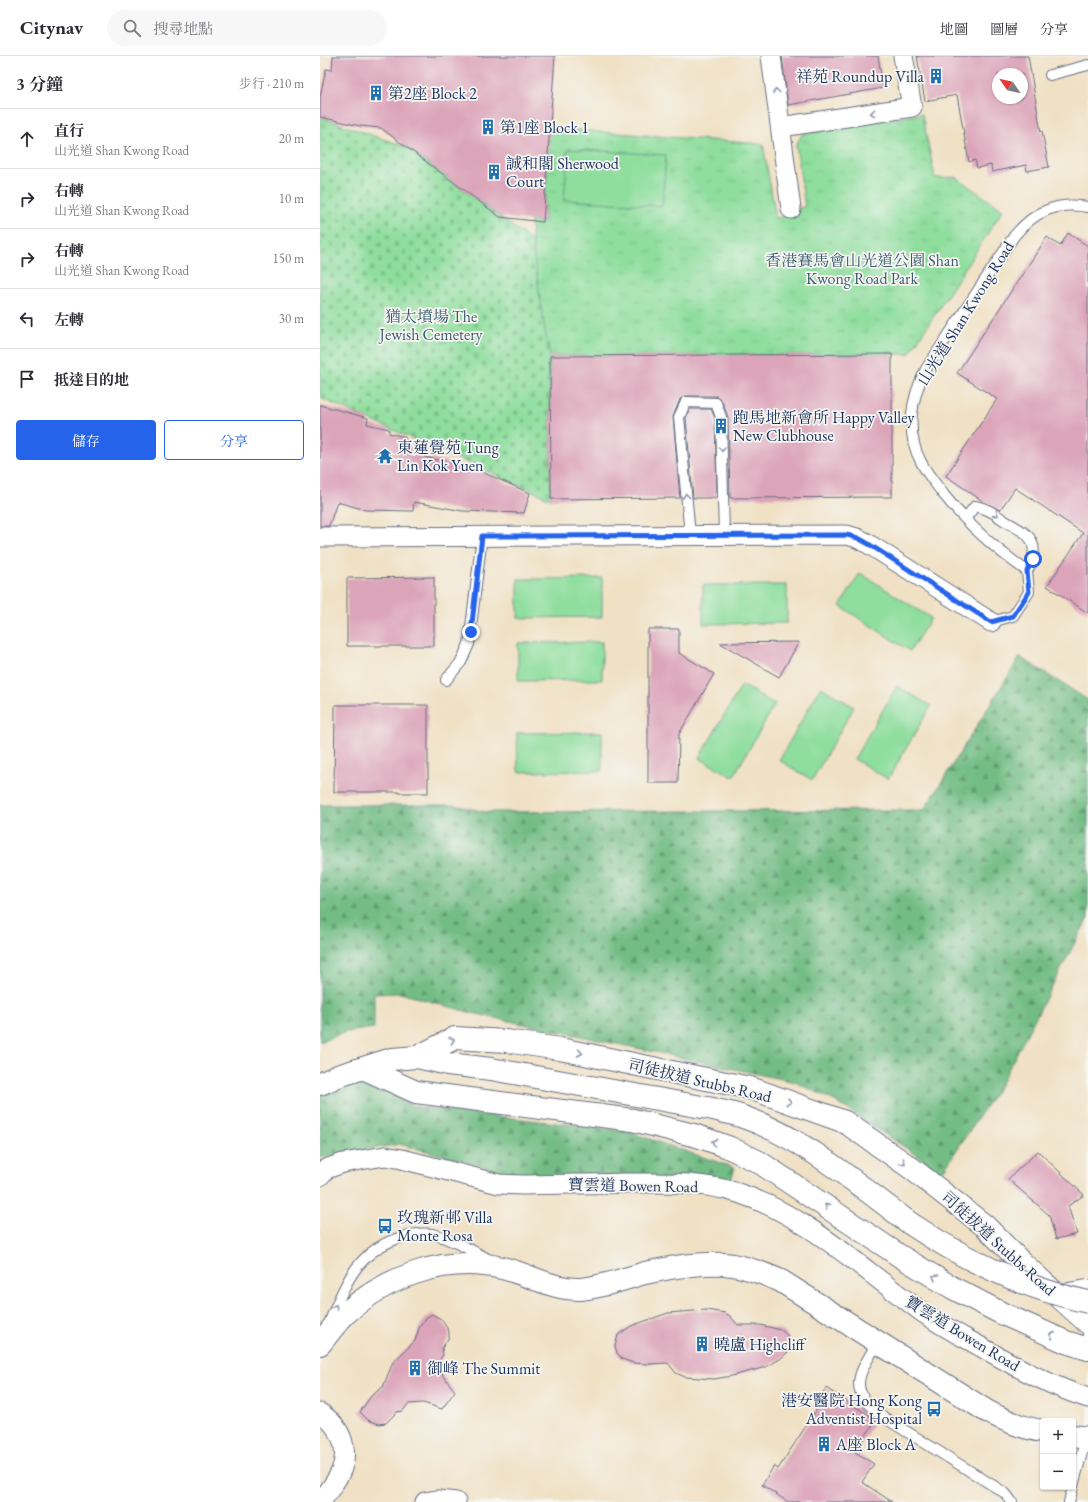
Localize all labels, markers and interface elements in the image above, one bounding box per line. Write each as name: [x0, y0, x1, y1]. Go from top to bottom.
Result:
search box: [107, 10, 387, 46]
text: Citynav: [20, 15, 83, 40]
icon: search: [121, 17, 143, 39]
text: 搜尋地點: [153, 19, 213, 38]
text: 地圖: [940, 20, 968, 38]
text: 圖層: [990, 20, 1018, 38]
text: 分享: [1040, 20, 1068, 38]
place label: 祥苑 Roundup Villa: [796, 66, 925, 87]
building icon: 祥苑 Roundup Villa: [927, 67, 945, 85]
north arrow: [992, 68, 1028, 104]
text: 3 分鐘: [16, 73, 63, 95]
text: 步行 · 210 m: [239, 75, 304, 92]
place label: 第2座 Block 2: [388, 83, 477, 104]
building icon: 第2座 Block 2: [367, 84, 385, 102]
one-way arrow: [772, 88, 781, 94]
one-way arrow: [870, 108, 876, 117]
place label: 第1座 Block 1: [500, 117, 589, 138]
building icon: 第1座 Block 1: [479, 118, 497, 136]
text: 直行: [54, 121, 84, 140]
icon: ahead: [16, 128, 38, 150]
text: 20 m: [279, 130, 304, 147]
text: 山光道 Shan Kwong Road: [54, 142, 189, 159]
place label: 誠和閣 Sherwood Court: [506, 153, 620, 192]
building icon: 誠和閣 Sherwood Court: [485, 163, 503, 181]
text: 右轉: [54, 181, 84, 200]
icon: right: [16, 188, 38, 210]
text: 10 m: [279, 190, 304, 207]
text: 山光道 Shan Kwong Road: [54, 202, 189, 219]
street label: 山光道 Shan Kwong Road: [912, 236, 1019, 389]
text: 右轉: [54, 241, 84, 260]
icon: right: [16, 248, 38, 270]
text: 150 m: [273, 250, 304, 267]
park label: 香港賽馬會山光道公園 Shan Kwong Road Park: [765, 250, 959, 289]
text: 山光道 Shan Kwong Road: [54, 262, 189, 279]
park label: 猶太墳場 The Jewish Cemetery: [377, 306, 484, 345]
icon: left: [16, 308, 38, 330]
text: 左轉: [54, 310, 84, 329]
text: 30 m: [279, 310, 304, 327]
icon: arrive: [16, 368, 38, 390]
text: 抵達目的地: [54, 370, 129, 389]
place label: 跑馬地新會所 Happy Valley New Clubhouse: [733, 407, 915, 446]
building icon: 跑馬地新會所 Happy Valley New Clubhouse: [712, 417, 730, 435]
button: 儲存: [16, 420, 156, 460]
button: 分享: [164, 420, 304, 460]
place label: 東蓮覺苑 Tung Lin Kok Yuen: [397, 437, 500, 476]
one-way arrow: [718, 446, 726, 452]
temple icon: 東蓮覺苑 Tung Lin Kok Yuen: [376, 447, 394, 465]
one-way arrow: [682, 493, 691, 499]
one-way arrow: [992, 510, 999, 517]
route start: [1024, 550, 1042, 568]
route end: [462, 623, 480, 641]
one-way arrow: [448, 1037, 455, 1045]
one-way arrow: [577, 1049, 583, 1057]
street label: 司徒拔道 Stubbs Road: [626, 1054, 774, 1107]
one-way arrow: [785, 1097, 792, 1105]
one-way arrow: [711, 1138, 718, 1147]
one-way arrow: [898, 1157, 905, 1164]
street label: 寶雲道 Bowen Road: [568, 1174, 699, 1197]
street label: 司徒拔道 Stubbs Road: [937, 1187, 1061, 1301]
one-way arrow: [824, 1203, 831, 1211]
place label: 玫瑰新邨 Villa Monte Rosa: [397, 1207, 493, 1246]
bus stop icon: 玫瑰新邨 Villa Monte Rosa: [376, 1217, 394, 1235]
one-way arrow: [932, 1275, 940, 1282]
street label: 寶雲道 Bowen Road: [902, 1291, 1025, 1376]
one-way arrow: [331, 1304, 339, 1311]
one-way arrow: [1048, 1332, 1055, 1340]
place label: 曉盧 Highcliff: [714, 1334, 807, 1355]
building icon: 曉盧 Highcliff: [693, 1335, 711, 1353]
place label: 御峰 The Summit: [427, 1358, 540, 1379]
building icon: 御峰 The Summit: [406, 1359, 424, 1377]
place label: 港安醫院 Hong Kong Adventist Hospital: [781, 1390, 923, 1429]
bus stop icon: 港安醫院 Hong Kong Adventist Hospital: [925, 1400, 943, 1418]
map controls: [1040, 1418, 1076, 1490]
button: +: [1040, 1418, 1076, 1454]
place label: A座 Block A: [835, 1434, 917, 1455]
building icon: A座 Block A: [815, 1435, 833, 1453]
button: −: [1040, 1454, 1076, 1490]

